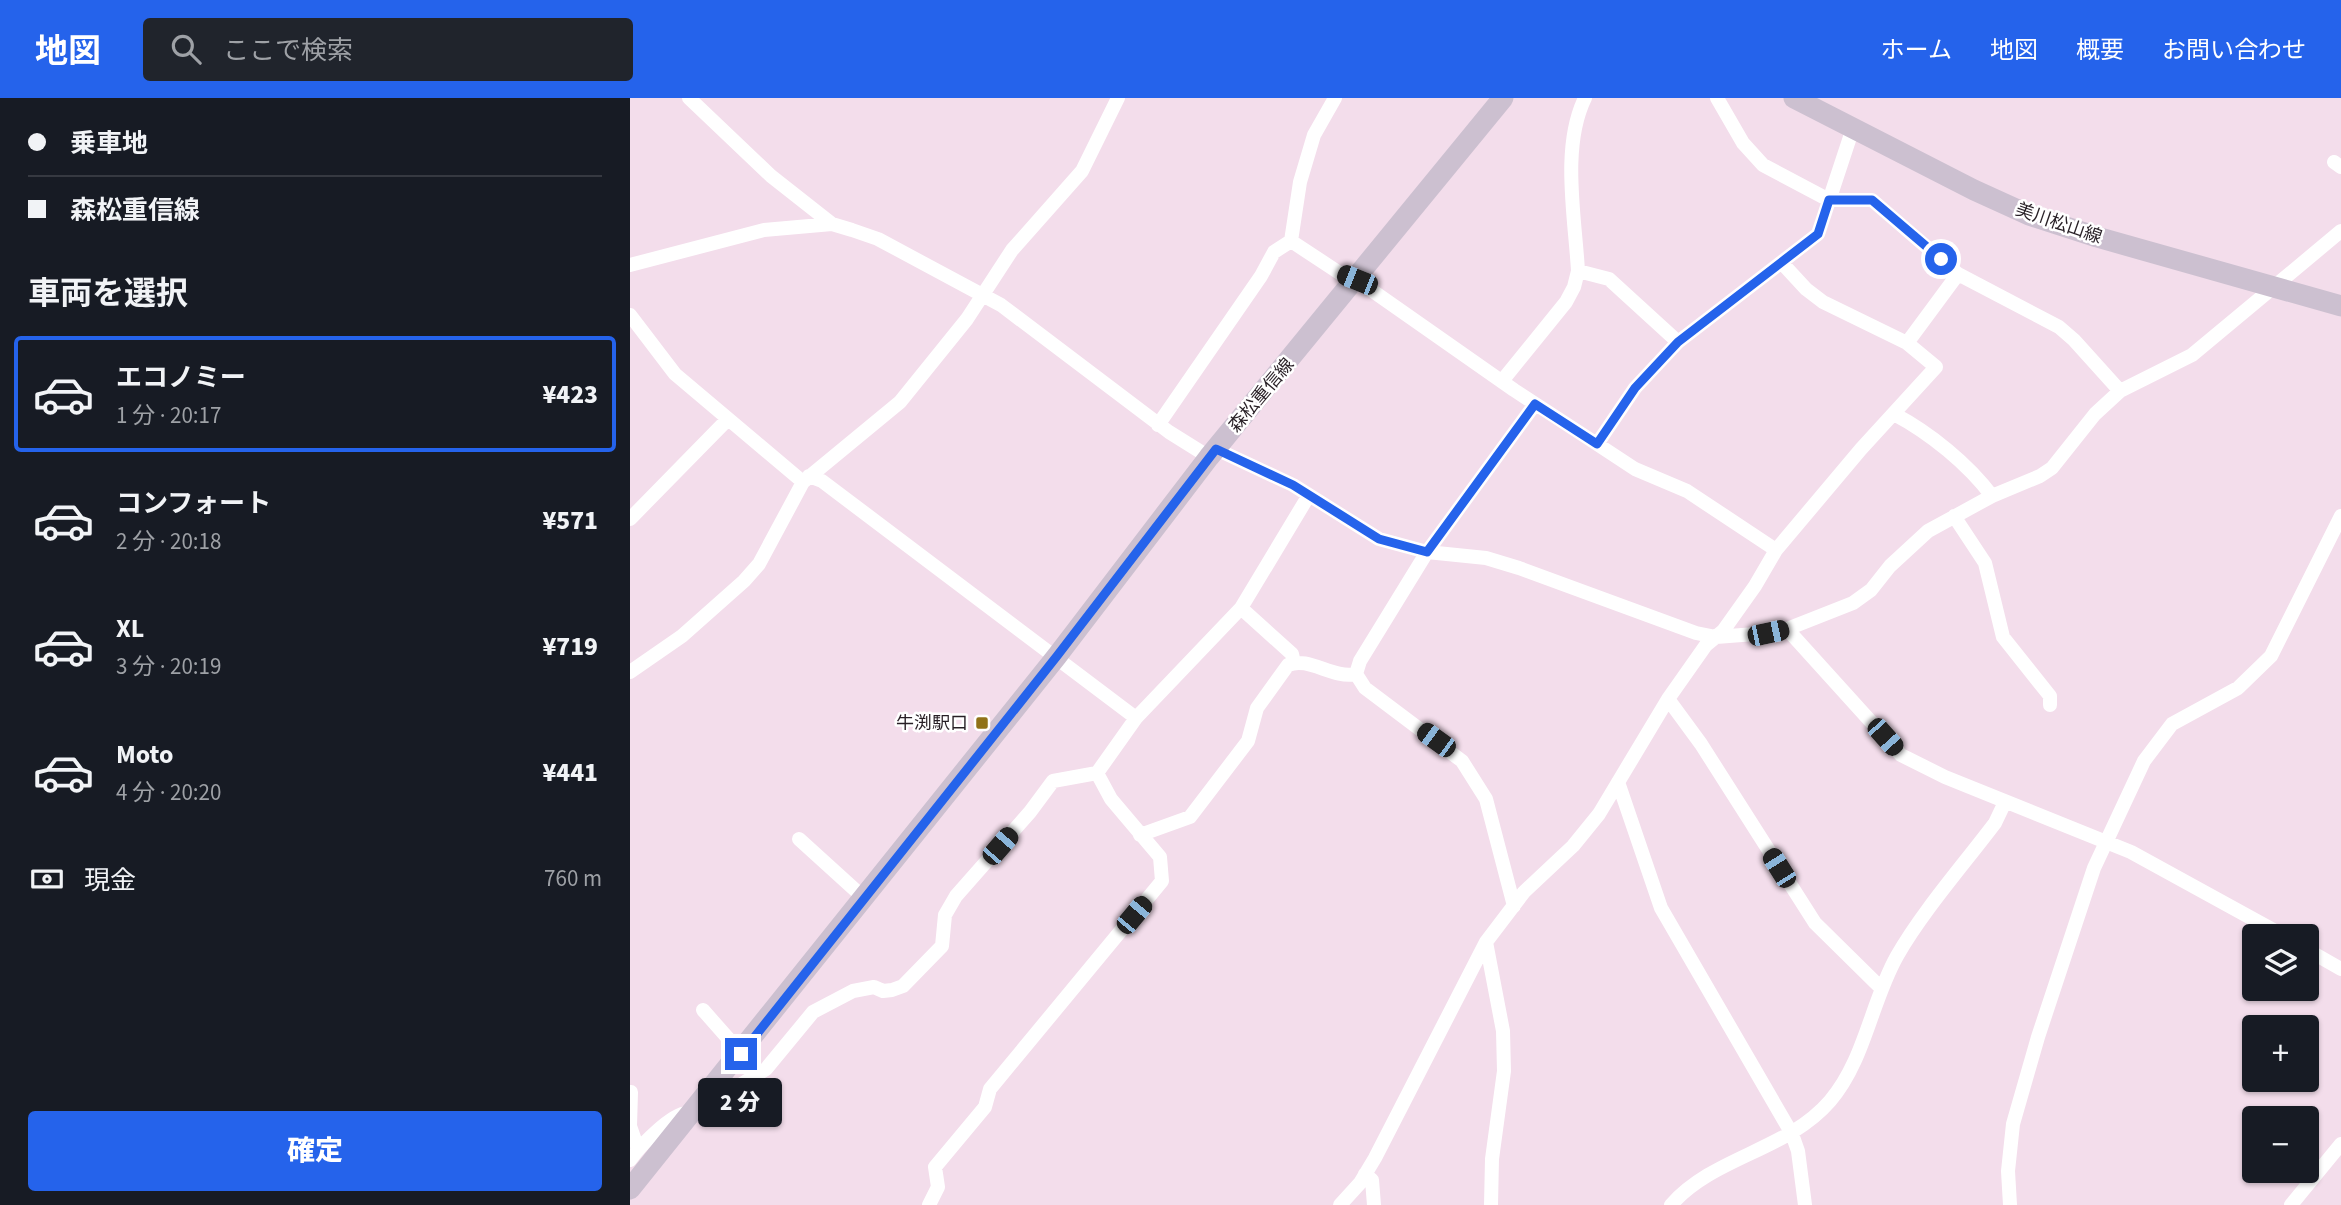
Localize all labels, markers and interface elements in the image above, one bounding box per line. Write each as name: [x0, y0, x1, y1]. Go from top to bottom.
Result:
search box: [143, 18, 633, 81]
text: 地図: [35, 28, 101, 75]
icon: search: [167, 30, 205, 68]
text: ここで検索: [223, 32, 353, 69]
text: ホーム: [1881, 33, 1952, 68]
text: 地図: [1990, 33, 2038, 68]
text: 概要: [2076, 33, 2124, 68]
text: お問い合わせ: [2162, 33, 2306, 68]
text: 乗車地: [70, 125, 148, 162]
text: 森松重信線: [70, 192, 200, 229]
street label: 美川松山線: [2012, 197, 2105, 250]
route start: [1925, 243, 1957, 275]
car: [1334, 262, 1381, 298]
text: 車両を選択: [28, 271, 188, 317]
street label: 森松重信線: [1223, 353, 1300, 438]
text: エコノミー: [116, 359, 246, 396]
icon: car: [32, 363, 95, 426]
text: ¥423: [542, 376, 598, 413]
text: 1 分 · 20:17: [116, 399, 221, 432]
text: コンフォート: [116, 485, 271, 522]
icon: car: [32, 489, 95, 552]
text: ¥571: [542, 502, 598, 539]
text: 2 分 · 20:18: [116, 525, 221, 558]
text: XL: [116, 610, 144, 647]
icon: car: [32, 615, 95, 678]
car: [1746, 618, 1791, 648]
text: ¥719: [542, 628, 598, 665]
text: 3 分 · 20:19: [116, 650, 221, 683]
place label: 牛渕駅口: [896, 711, 968, 736]
car: [1864, 714, 1907, 760]
marker: 牛渕駅口: [974, 715, 990, 731]
car: [1413, 719, 1460, 761]
text: Moto: [116, 736, 173, 773]
icon: car: [32, 741, 95, 804]
text: ¥441: [542, 754, 598, 791]
text: 4 分 · 20:20: [116, 776, 221, 809]
car: [979, 823, 1022, 869]
car: [1759, 845, 1800, 891]
icon: cash: [28, 860, 66, 898]
text: 現金: [84, 862, 136, 899]
text: 760 m: [544, 862, 602, 895]
car: [1113, 892, 1156, 938]
map controls: [2242, 924, 2319, 1183]
button: layers: [2242, 924, 2319, 1001]
button: +: [2242, 1015, 2319, 1092]
route end: [725, 1038, 757, 1070]
callout: 2 分: [699, 1079, 783, 1128]
text: 2 分: [720, 1086, 760, 1119]
button: −: [2242, 1106, 2319, 1183]
button: 確定: [28, 1111, 602, 1191]

